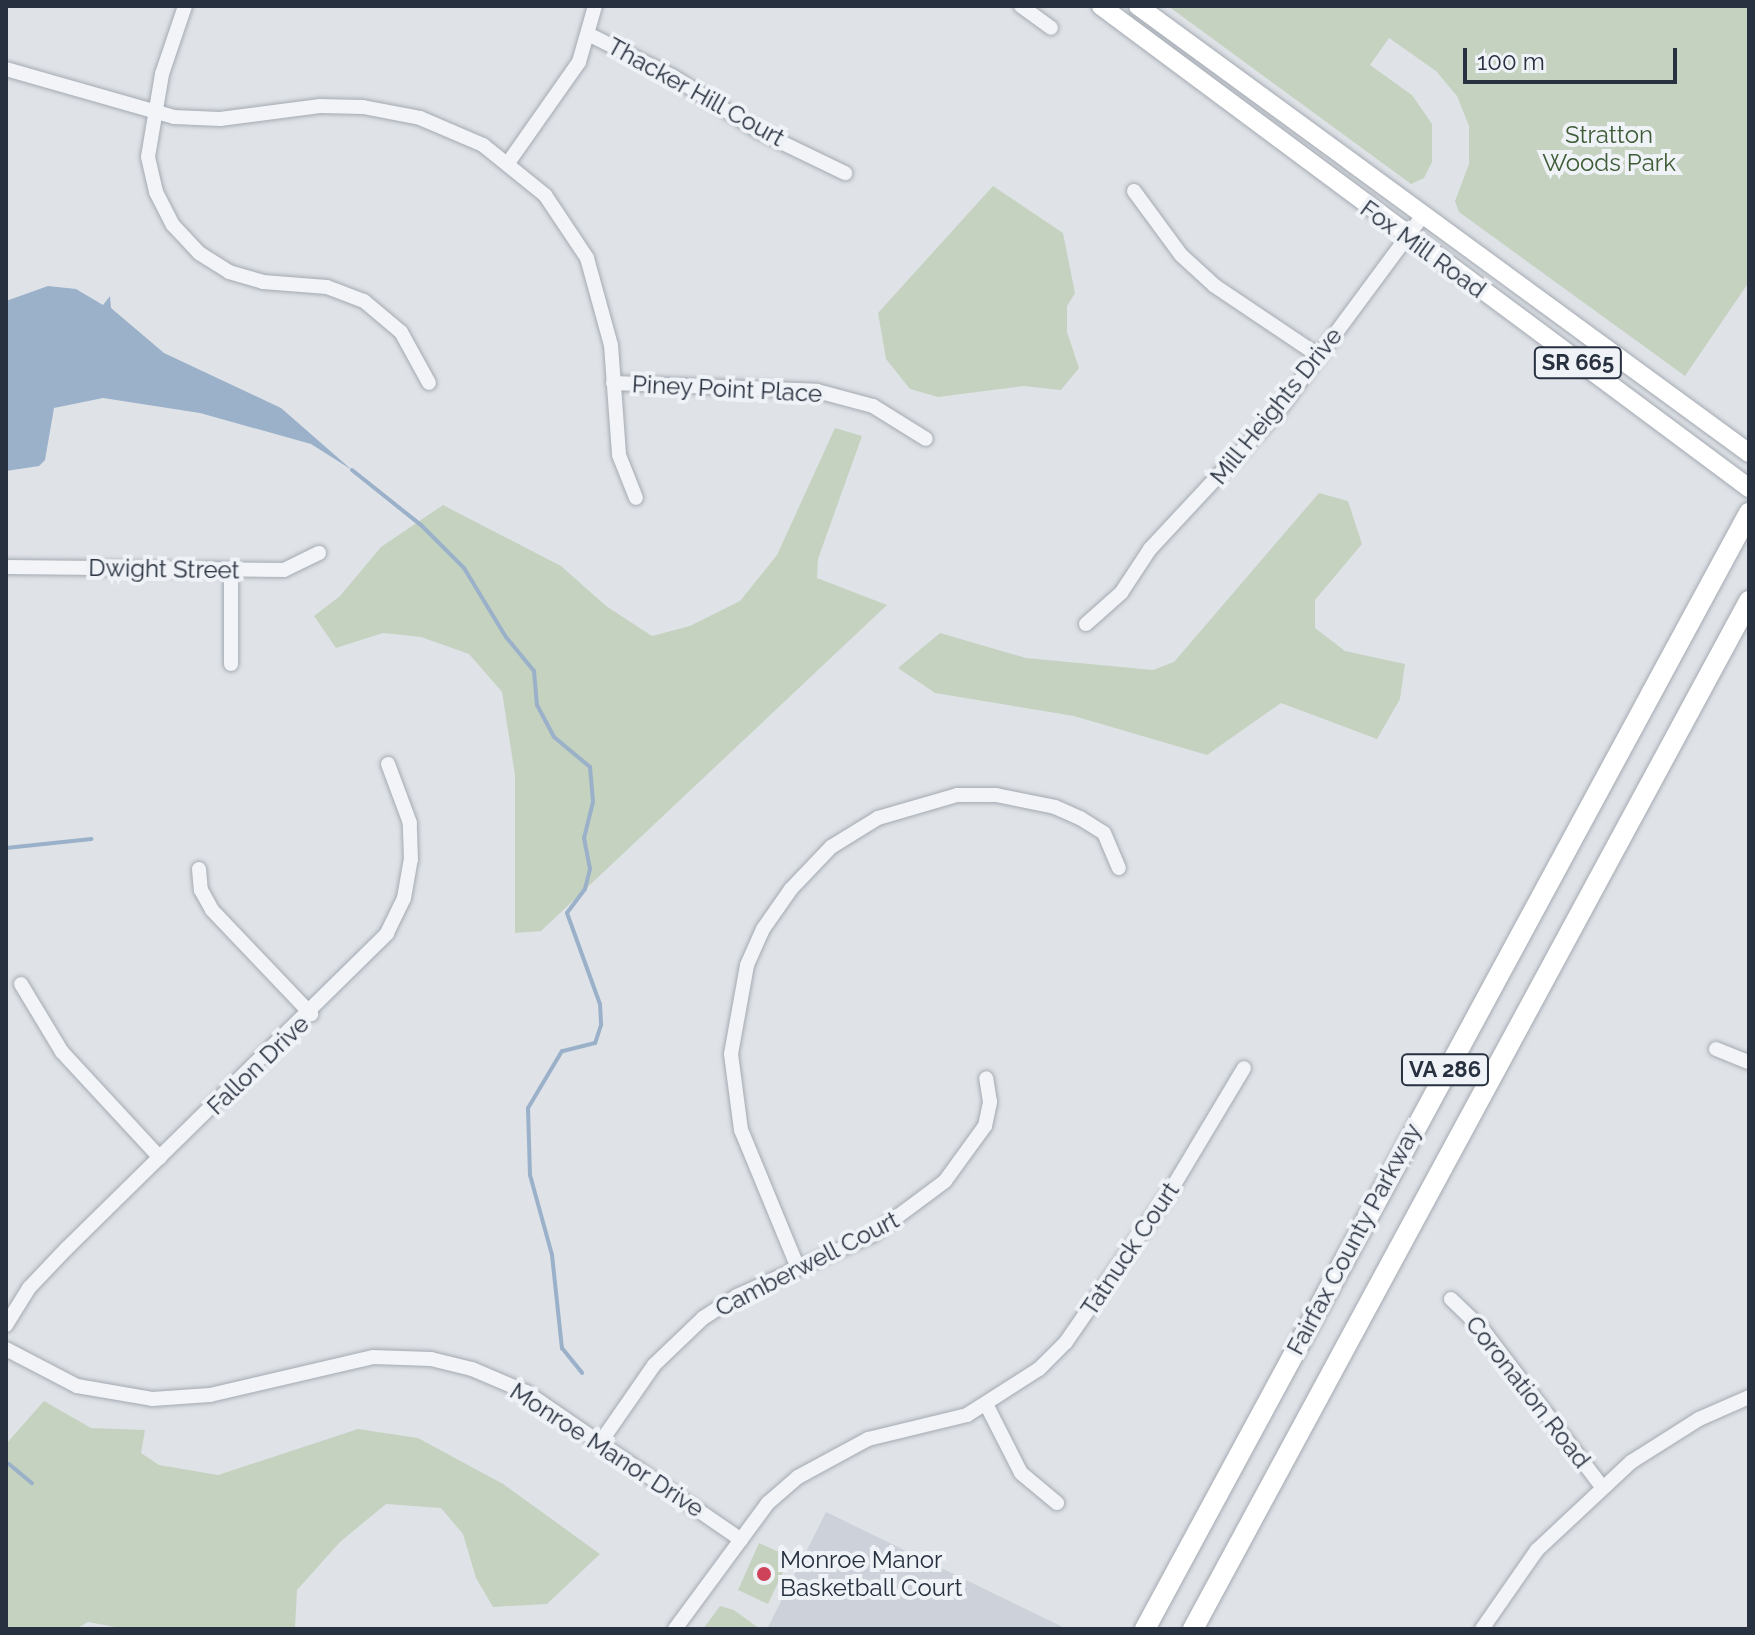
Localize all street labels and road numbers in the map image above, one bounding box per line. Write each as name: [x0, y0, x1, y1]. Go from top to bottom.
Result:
street label: Thacker Hill Court: [602, 31, 790, 153]
street label: Fox Mill Road: [1355, 194, 1491, 304]
street label: Mill Heights Drive: [1204, 322, 1348, 490]
road number: SR 665: [1532, 345, 1624, 381]
street label: Piney Point Place: [631, 370, 823, 408]
street label: Dwight Street: [88, 553, 240, 585]
street label: Fallon Drive: [201, 1009, 315, 1121]
road number: VA 286: [1399, 1052, 1491, 1088]
street label: Fairfax County Parkway: [1281, 1118, 1427, 1360]
street label: Tatnuck Court: [1075, 1177, 1185, 1321]
street label: Camberwell Court: [710, 1205, 904, 1323]
street label: Coronation Road: [1460, 1310, 1596, 1474]
street label: Monroe Manor Drive: [505, 1376, 709, 1524]

